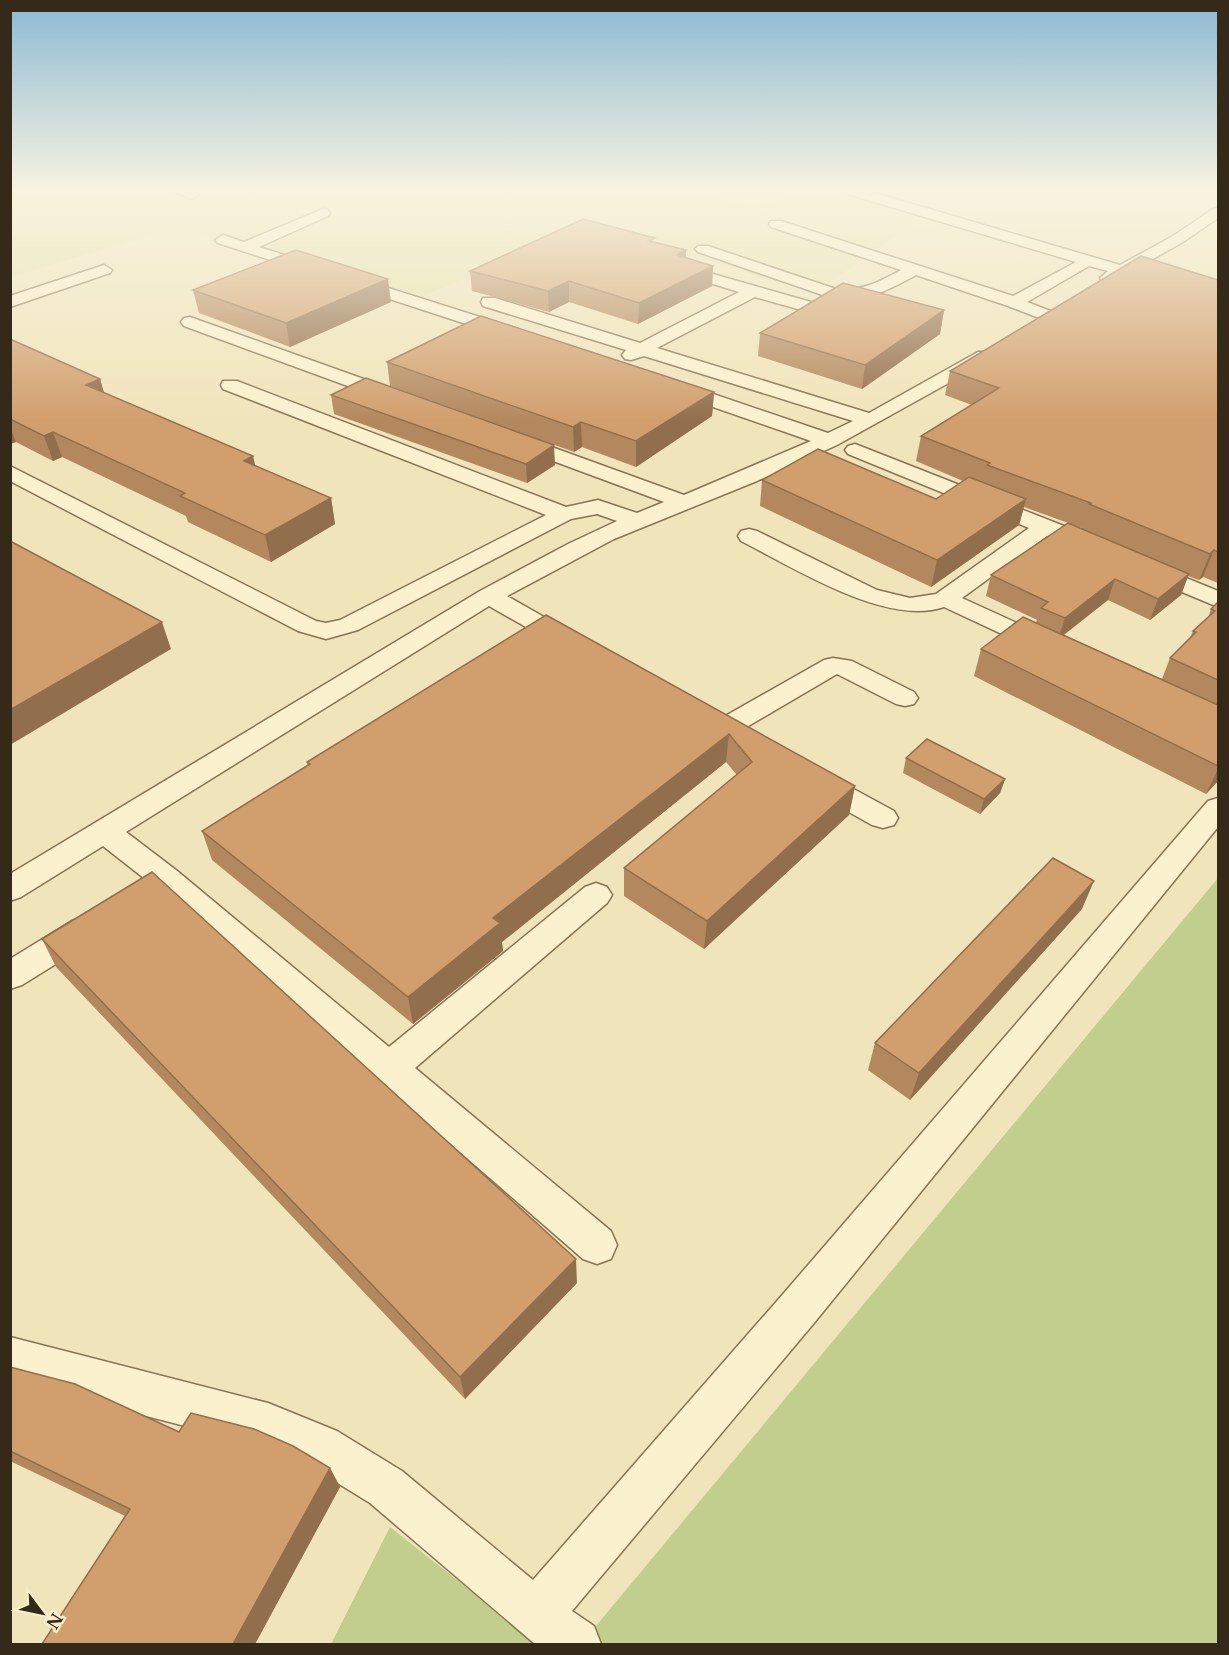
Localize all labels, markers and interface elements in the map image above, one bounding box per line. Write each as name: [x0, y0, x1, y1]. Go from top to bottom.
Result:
north arrow: [12, 1583, 72, 1643]
text: N: [42, 1609, 67, 1633]

